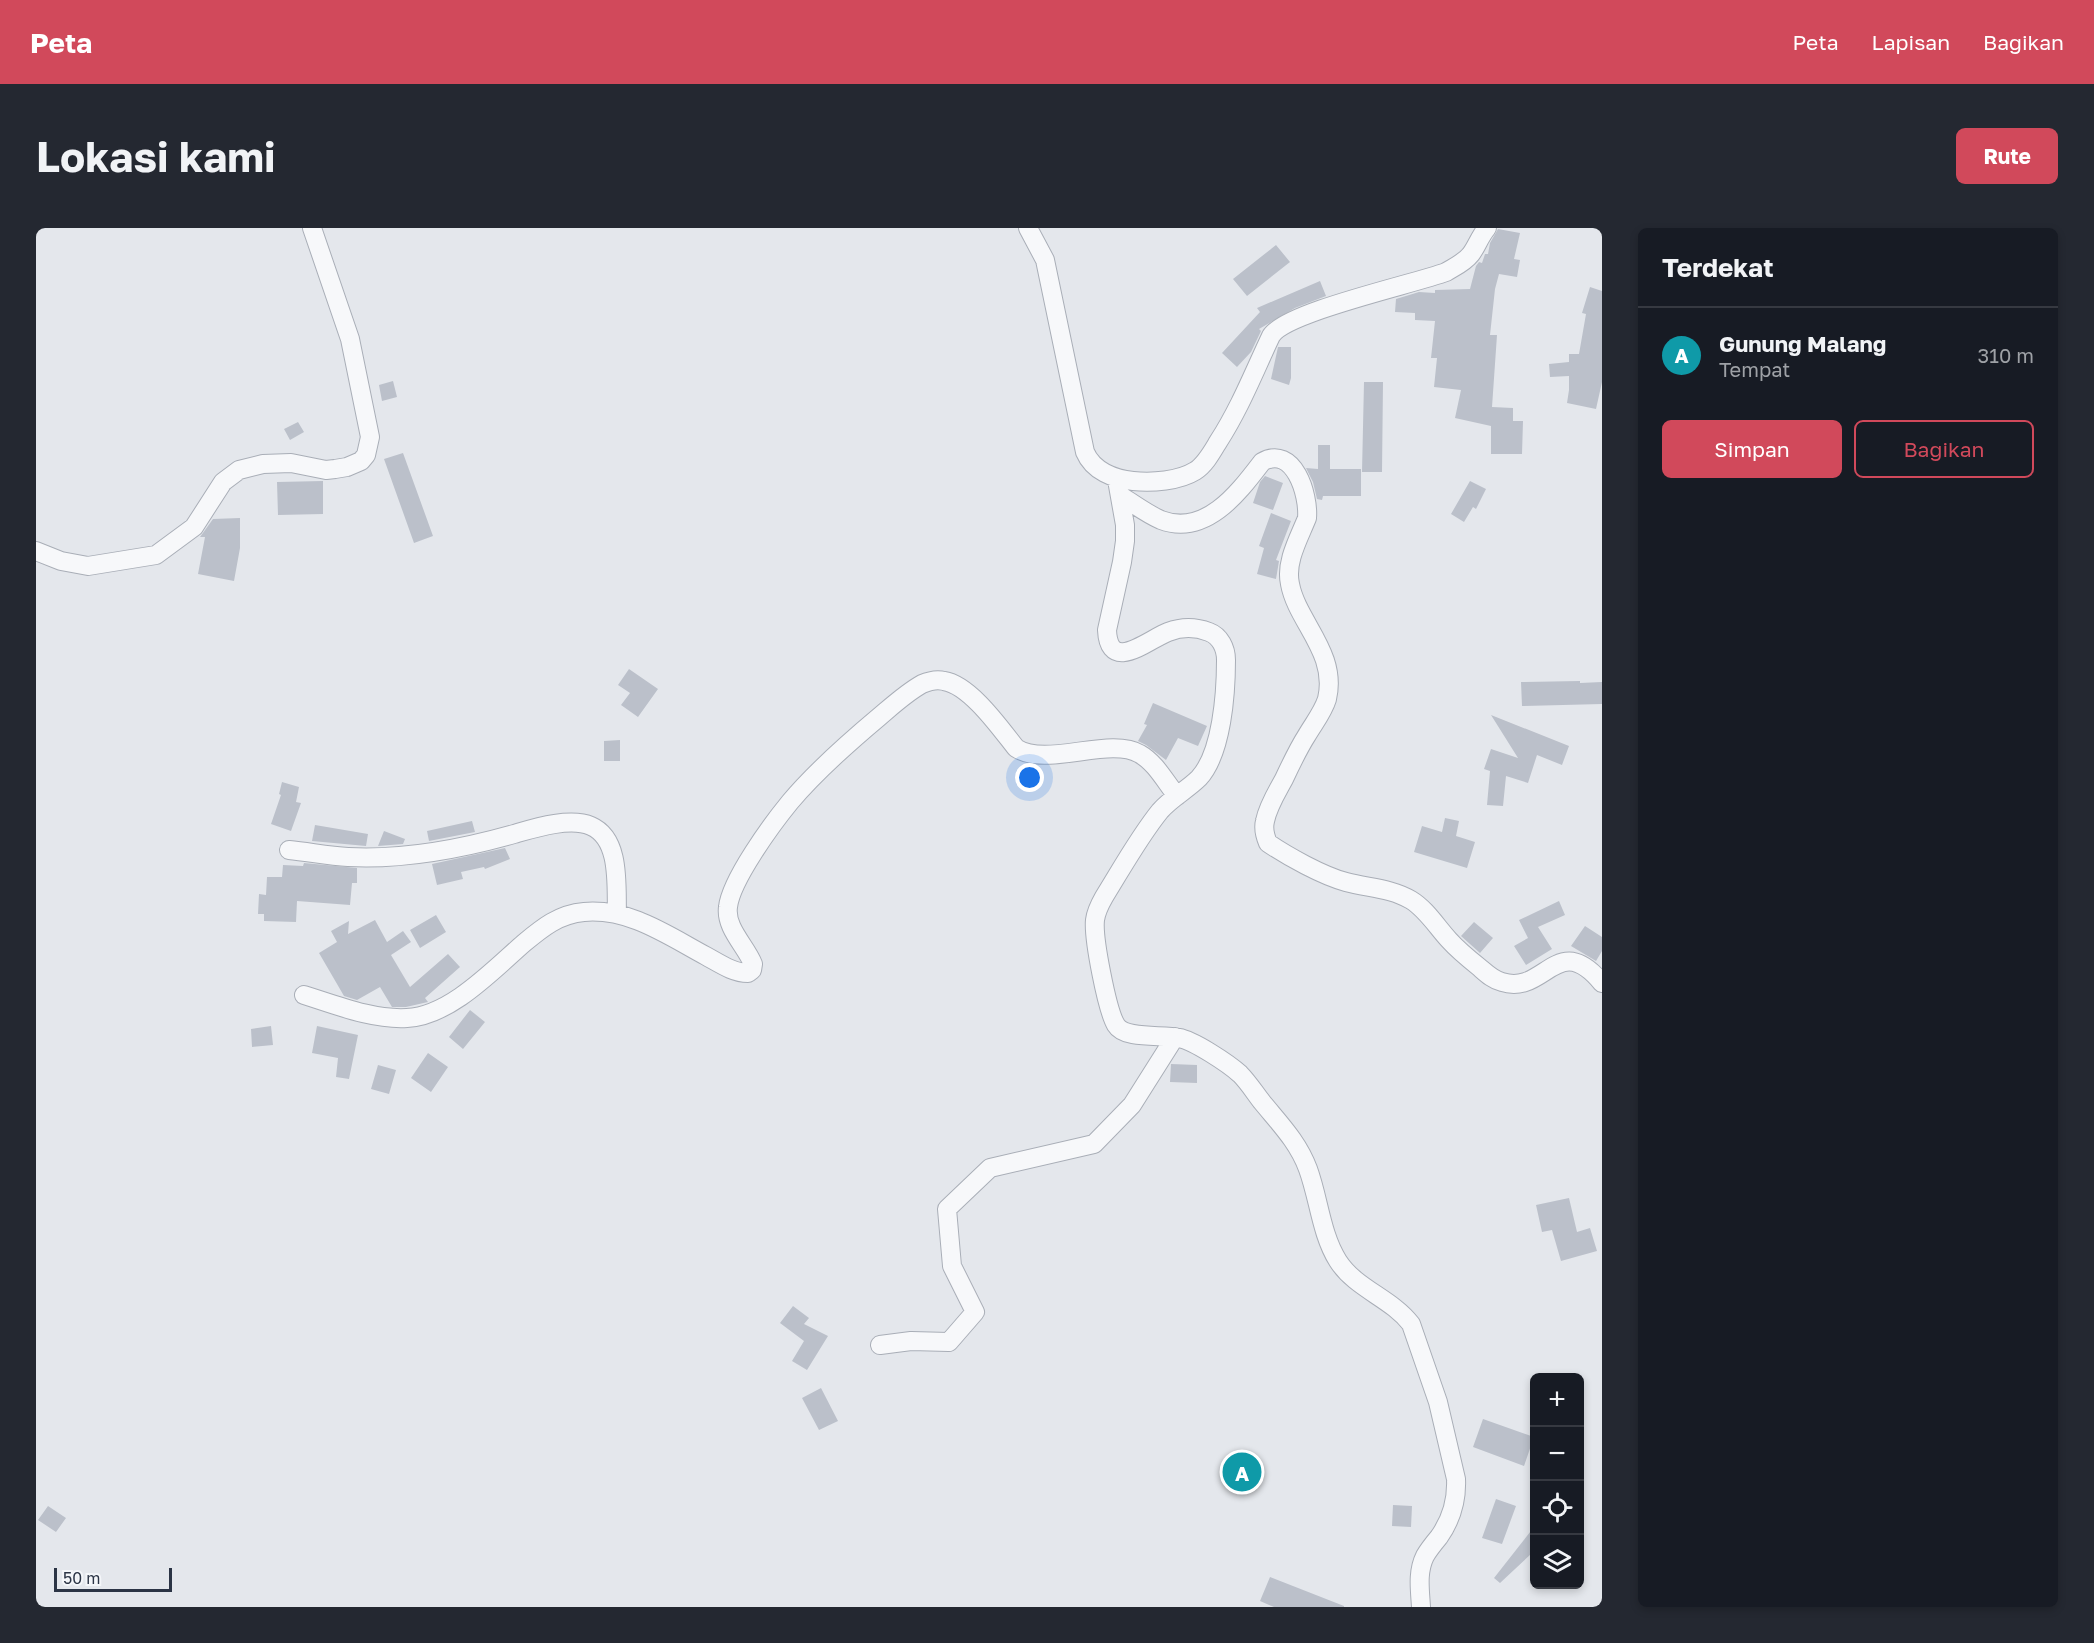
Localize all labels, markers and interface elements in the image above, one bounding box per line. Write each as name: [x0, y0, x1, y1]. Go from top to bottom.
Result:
text: Peta: [30, 26, 92, 59]
text: Peta: [1793, 29, 1839, 55]
text: Lapisan: [1872, 29, 1950, 55]
text: Bagikan: [1983, 29, 2064, 55]
button: Rute: [1956, 128, 2058, 184]
text: Lokasi kami: [36, 131, 276, 181]
text: Terdekat: [1662, 252, 1774, 283]
text: Gunung Malang: [1719, 330, 1886, 357]
text: A: [1674, 343, 1689, 367]
text: 310 m: [1978, 343, 2034, 367]
text: Tempat: [1719, 357, 1790, 381]
button: Simpan: [1662, 420, 1842, 478]
button: Bagikan: [1854, 420, 2034, 478]
your location: [1015, 763, 1044, 792]
map controls: [1530, 1373, 1584, 1589]
button: +: [1530, 1373, 1584, 1427]
button: −: [1530, 1427, 1584, 1481]
pin: A: [1222, 1450, 1262, 1494]
button: locate: [1530, 1481, 1584, 1535]
button: layers: [1530, 1535, 1584, 1589]
scale bar: [54, 1565, 172, 1592]
text: 50 m: [63, 1568, 100, 1588]

